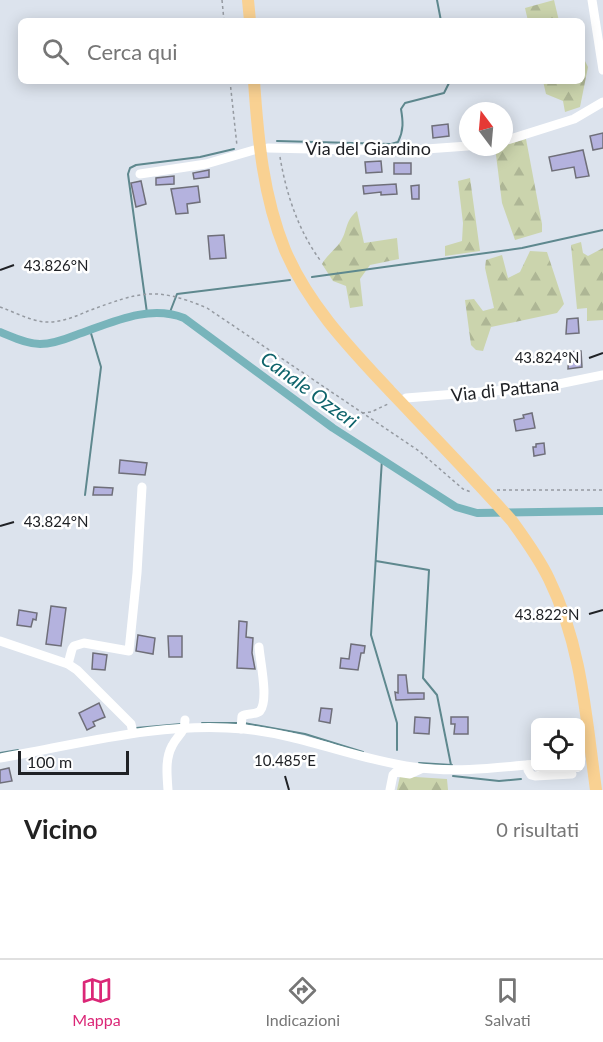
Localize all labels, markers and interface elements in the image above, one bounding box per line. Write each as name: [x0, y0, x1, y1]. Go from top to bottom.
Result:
search box: [18, 18, 585, 84]
icon: search: [39, 35, 72, 68]
text: Cerca qui: [87, 38, 178, 65]
north arrow: [459, 102, 513, 156]
street label: Via del Giardino: [305, 137, 431, 159]
text: 43.826°N: [24, 256, 88, 274]
water label: Canale Ozzeri: [257, 346, 364, 433]
text: 43.824°N: [515, 348, 579, 366]
street label: Via di Pattana: [450, 372, 560, 406]
text: 43.824°N: [24, 512, 88, 530]
text: 43.822°N: [515, 605, 579, 623]
map controls: [531, 718, 585, 772]
button: locate: [531, 718, 585, 772]
scale bar: [18, 748, 129, 776]
text: 10.485°E: [254, 751, 316, 769]
text: 100 m: [27, 752, 72, 771]
text: Vicino: [24, 813, 97, 845]
text: 0 risultati: [496, 817, 579, 841]
tab: Mappa: [72, 974, 121, 1029]
tab: Indicazioni: [265, 974, 340, 1029]
tab: Salvati: [485, 974, 531, 1029]

